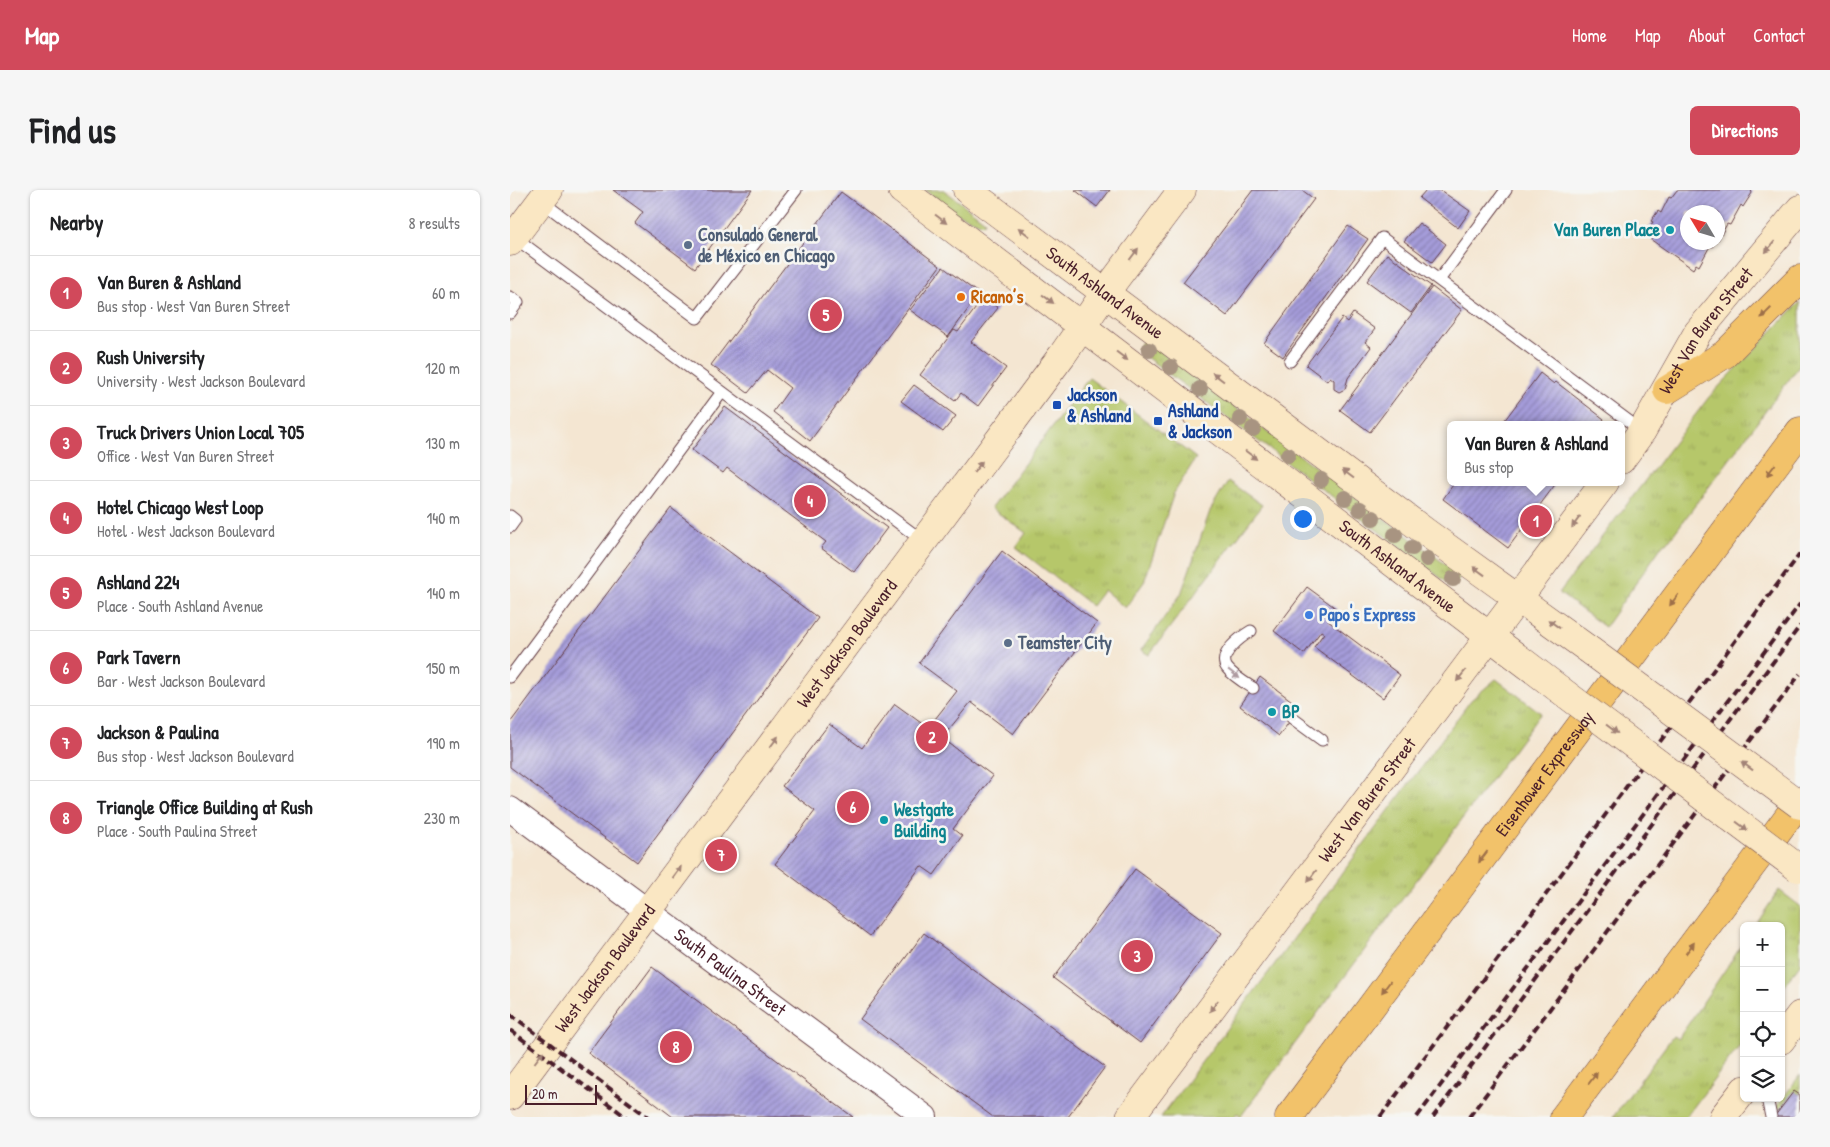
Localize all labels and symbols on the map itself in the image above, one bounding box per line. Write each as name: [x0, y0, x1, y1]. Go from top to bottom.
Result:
north arrow: [1680, 205, 1725, 250]
one-way arrow: [934, 214, 948, 224]
place label: Van Buren Place: [1553, 217, 1661, 242]
place label: Consulado General de México en Chicago: [698, 222, 836, 269]
marker: Van Buren Place: [1664, 224, 1676, 236]
one-way arrow: [1018, 227, 1031, 238]
marker: Consulado General de México en Chicago: [682, 239, 694, 251]
street label: South Ashland Avenue: [1041, 240, 1169, 345]
one-way arrow: [1764, 240, 1775, 253]
one-way arrow: [1129, 248, 1140, 261]
street label: West Van Buren Street: [1653, 261, 1759, 398]
place label: Ricano’s: [971, 284, 1024, 309]
marker: Ricano’s: [955, 291, 967, 303]
one-way arrow: [1041, 294, 1054, 305]
pin: 5: [810, 296, 842, 334]
one-way arrow: [1760, 307, 1772, 319]
one-way arrow: [1115, 351, 1129, 361]
one-way arrow: [1212, 372, 1225, 383]
place label: Jackson & Ashland: [1067, 382, 1131, 428]
place label: Ashland & Jackson: [1168, 398, 1232, 444]
marker: Jackson & Ashland: [1051, 399, 1063, 411]
marker: Ashland & Jackson: [1152, 415, 1164, 427]
one-way arrow: [1244, 449, 1257, 460]
one-way arrow: [973, 461, 984, 474]
one-way arrow: [1766, 463, 1776, 477]
one-way arrow: [1342, 469, 1355, 480]
pin: 4: [794, 482, 826, 520]
pin: 1: [1520, 502, 1552, 540]
your location: [1290, 506, 1316, 532]
street label: South Ashland Avenue: [1334, 513, 1461, 618]
one-way arrow: [1571, 515, 1581, 529]
one-way arrow: [1472, 566, 1486, 576]
street label: West Jackson Boulevard: [791, 574, 903, 713]
one-way arrow: [1668, 593, 1679, 606]
place label: Papo's Express: [1319, 602, 1415, 628]
marker: Papo's Express: [1303, 609, 1315, 621]
one-way arrow: [1547, 619, 1561, 629]
place label: Teamster City: [1017, 630, 1112, 656]
marker: Teamster City: [1002, 637, 1014, 649]
one-way arrow: [1227, 669, 1240, 680]
one-way arrow: [1456, 669, 1467, 682]
place label: BP: [1282, 699, 1300, 724]
street label: Eisenhower Expressway: [1489, 705, 1599, 841]
marker: BP: [1266, 706, 1278, 718]
pin: 2: [916, 718, 948, 756]
one-way arrow: [1605, 723, 1618, 734]
street label: West Van Buren Street: [1312, 732, 1422, 867]
one-way arrow: [768, 736, 779, 749]
one-way arrow: [1740, 761, 1754, 771]
pin: 6: [837, 788, 869, 826]
place label: Westgate Building: [894, 797, 955, 844]
marker: Westgate Building: [878, 814, 890, 826]
one-way arrow: [1735, 821, 1749, 831]
pin: 7: [705, 836, 737, 874]
one-way arrow: [1477, 850, 1488, 863]
one-way arrow: [672, 865, 682, 879]
one-way arrow: [1306, 869, 1317, 882]
street label: West Jackson Boulevard: [549, 899, 661, 1037]
street label: South Paulina Street: [669, 922, 792, 1022]
pin: 3: [1121, 937, 1153, 975]
one-way arrow: [1685, 941, 1695, 955]
one-way arrow: [1380, 980, 1391, 993]
one-way arrow: [1209, 999, 1219, 1013]
pin: 8: [660, 1028, 692, 1066]
one-way arrow: [534, 1050, 544, 1064]
one-way arrow: [1588, 1071, 1598, 1085]
scale bar: [525, 1082, 598, 1105]

